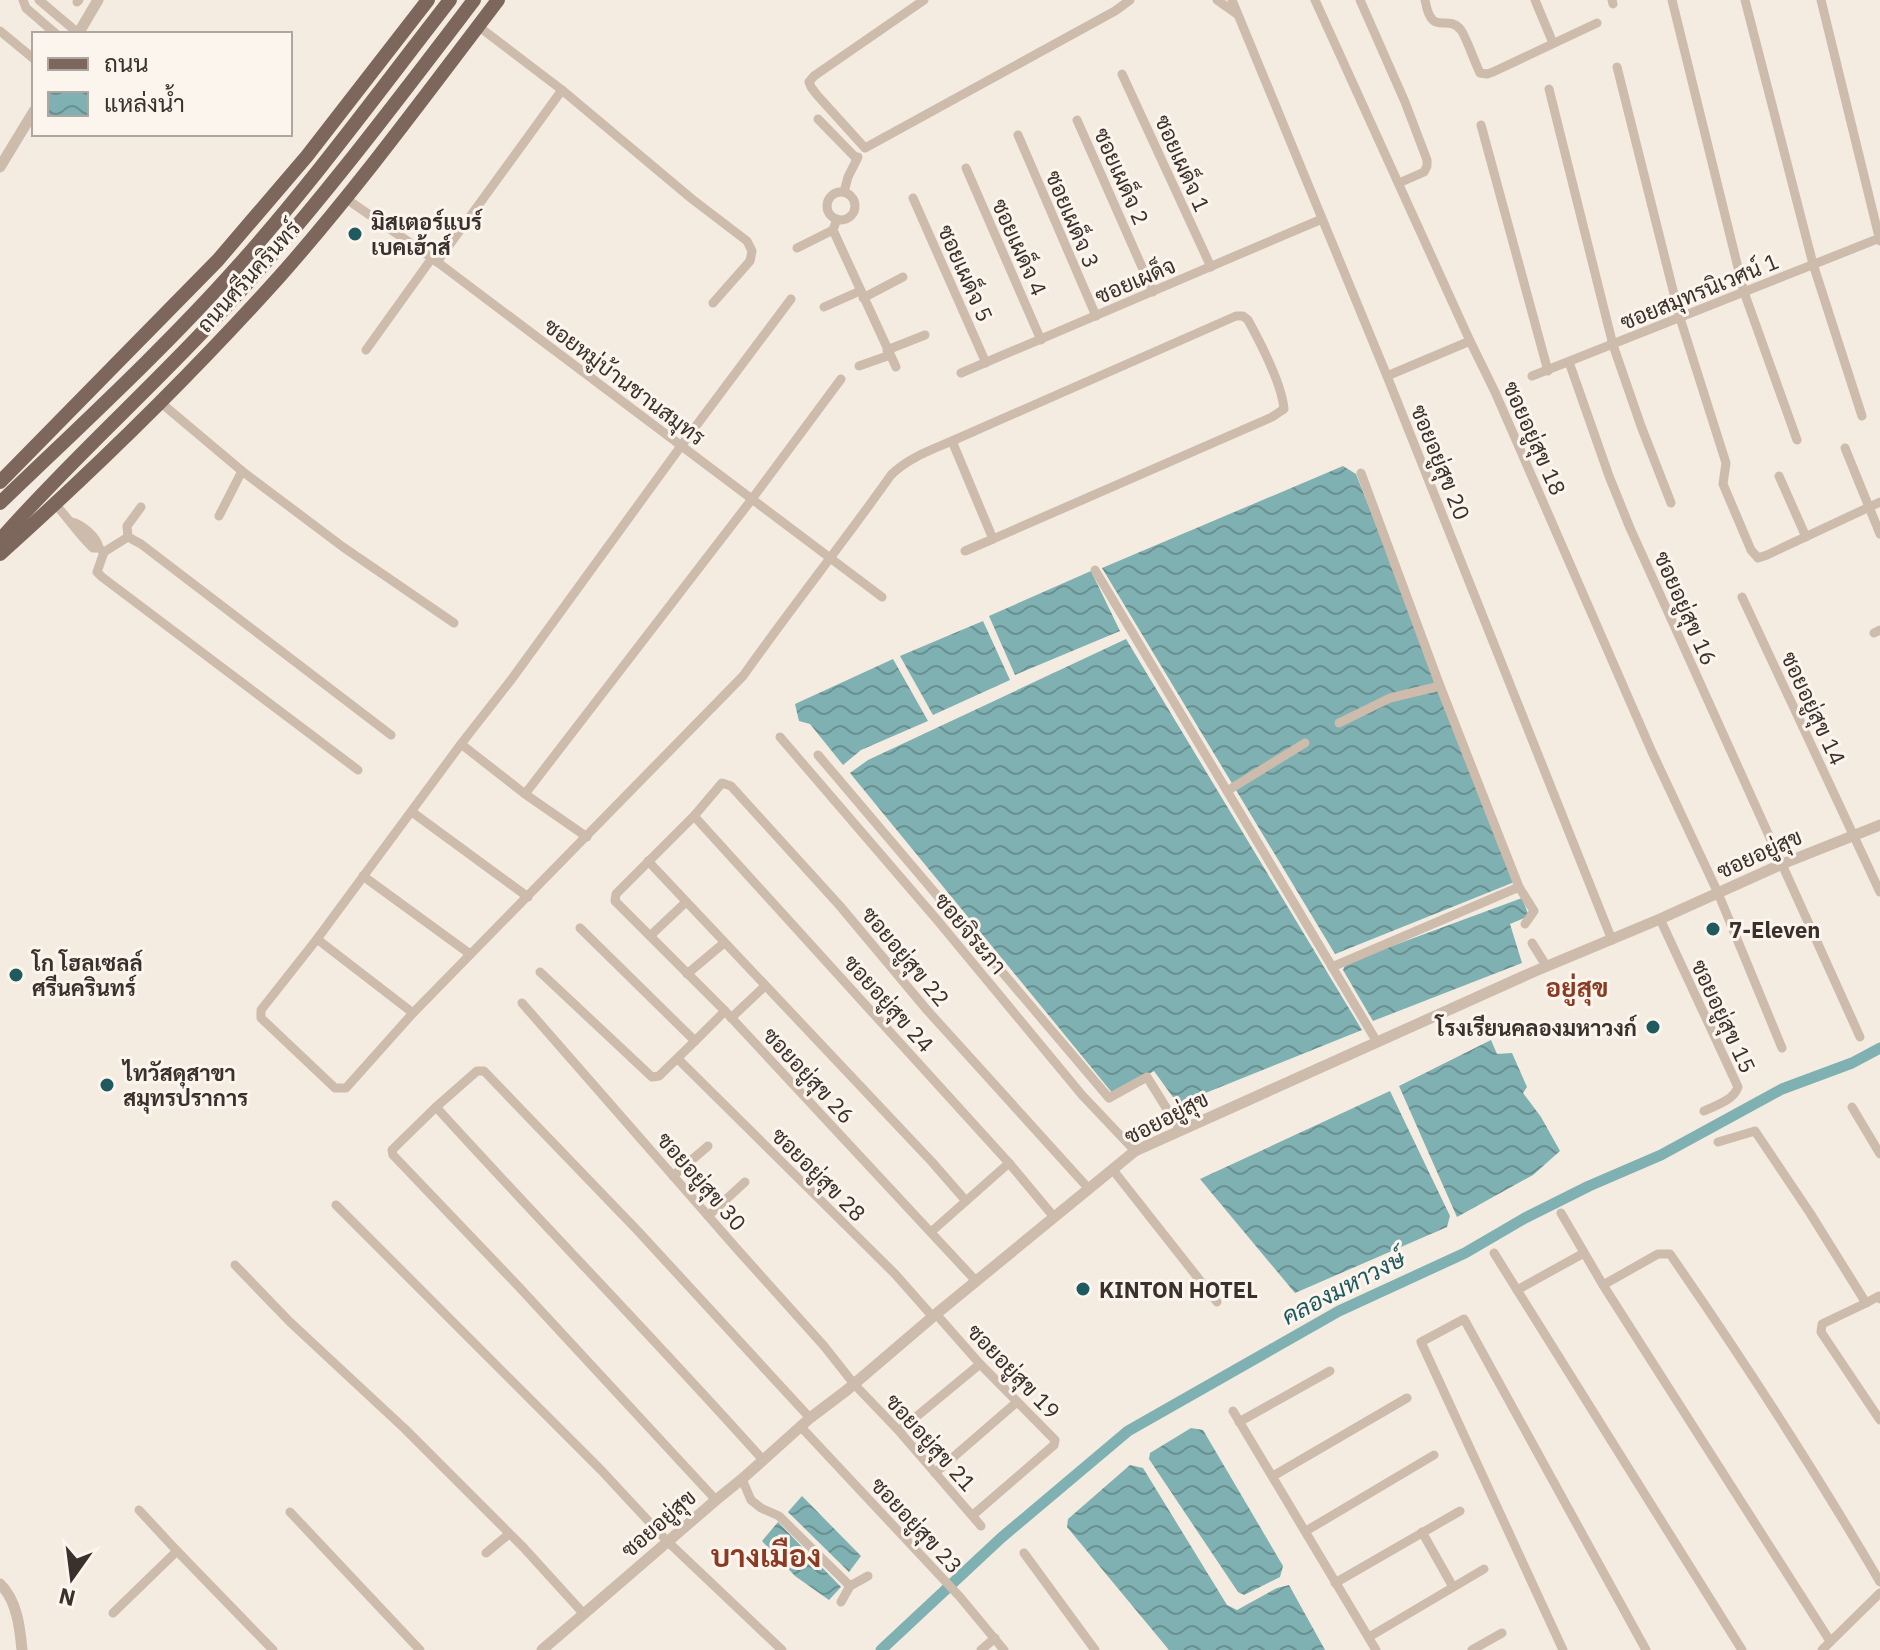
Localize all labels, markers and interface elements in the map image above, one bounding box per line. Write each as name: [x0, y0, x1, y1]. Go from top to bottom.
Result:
legend: [32, 32, 292, 136]
text: ถนน: [104, 47, 149, 79]
text: แหล่งน้ำ: [104, 84, 185, 119]
street label: ซอยเผด็จ 1: [1149, 110, 1217, 216]
street label: ซอยเผด็จ 2: [1088, 123, 1156, 229]
street label: ซอยเผด็จ 3: [1039, 166, 1107, 272]
street label: ซอยเผด็จ 4: [986, 194, 1054, 300]
place label: มิสเตอร์แบร์ เบคเฮ้าส์: [371, 207, 484, 261]
street label: ถนนศรีนครินทร์: [190, 214, 306, 338]
street label: ซอยเผด็จ 5: [932, 220, 1000, 326]
marker: มิสเตอร์แบร์ เบคเฮ้าส์: [346, 225, 364, 243]
street label: ซอยสมุทรนิเวศน์ 1: [1616, 246, 1783, 338]
street label: ซอยเผด็จ: [1090, 250, 1180, 310]
street label: ซอยหมู่บ้านชานสมุทร: [537, 311, 712, 453]
street label: ซอยอยู่สุข 18: [1495, 376, 1573, 500]
street label: ซอยอยู่สุข 20: [1403, 400, 1477, 525]
street label: ซอยอยู่สุข 16: [1646, 546, 1724, 670]
street label: ซอยอยู่สุข 14: [1773, 647, 1853, 770]
street label: ซอยอยู่สุข: [1712, 821, 1807, 886]
street label: ซอยจิระภา: [928, 886, 1014, 980]
street label: ซอยอยู่สุข 22: [854, 900, 956, 1013]
place label: 7-Eleven: [1729, 915, 1820, 944]
marker: 7-Eleven: [1704, 920, 1722, 938]
place label: โก โฮลเซลล์ ศรีนครินทร์: [30, 948, 143, 1002]
street label: ซอยอยู่สุข 24: [836, 948, 941, 1059]
street label: ซอยอยู่สุข 15: [1683, 955, 1763, 1078]
marker: โก โฮลเซลล์ ศรีนครินทร์: [7, 966, 25, 984]
district label: อยู่สุข: [1546, 970, 1608, 1006]
place label: โรงเรียนคลองมหาวงก์: [1434, 1013, 1638, 1042]
marker: โรงเรียนคลองมหาวงก์: [1644, 1018, 1662, 1036]
street label: ซอยอยู่สุข 26: [755, 1021, 861, 1131]
place label: ไทวัสดุสาขา สมุทรปราการ: [121, 1058, 248, 1114]
marker: ไทวัสดุสาขา สมุทรปราการ: [98, 1076, 116, 1094]
street label: ซอยอยู่สุข: [1119, 1084, 1214, 1152]
street label: ซอยอยู่สุข 28: [764, 1121, 872, 1229]
street label: ซอยอยู่สุข 30: [650, 1125, 753, 1238]
water label: คลองมหาวงษ์: [1276, 1241, 1413, 1332]
place label: KINTON HOTEL: [1099, 1275, 1258, 1304]
marker: KINTON HOTEL: [1074, 1280, 1092, 1298]
street label: ซอยอยู่สุข 19: [960, 1317, 1067, 1426]
street label: ซอยอยู่สุข 21: [878, 1387, 983, 1498]
street label: ซอยอยู่สุข 23: [863, 1471, 969, 1581]
street label: ซอยอยู่สุข: [614, 1482, 703, 1565]
district label: บางเมือง: [711, 1536, 821, 1575]
north arrow: [32, 1538, 112, 1618]
text: N: [56, 1582, 78, 1614]

